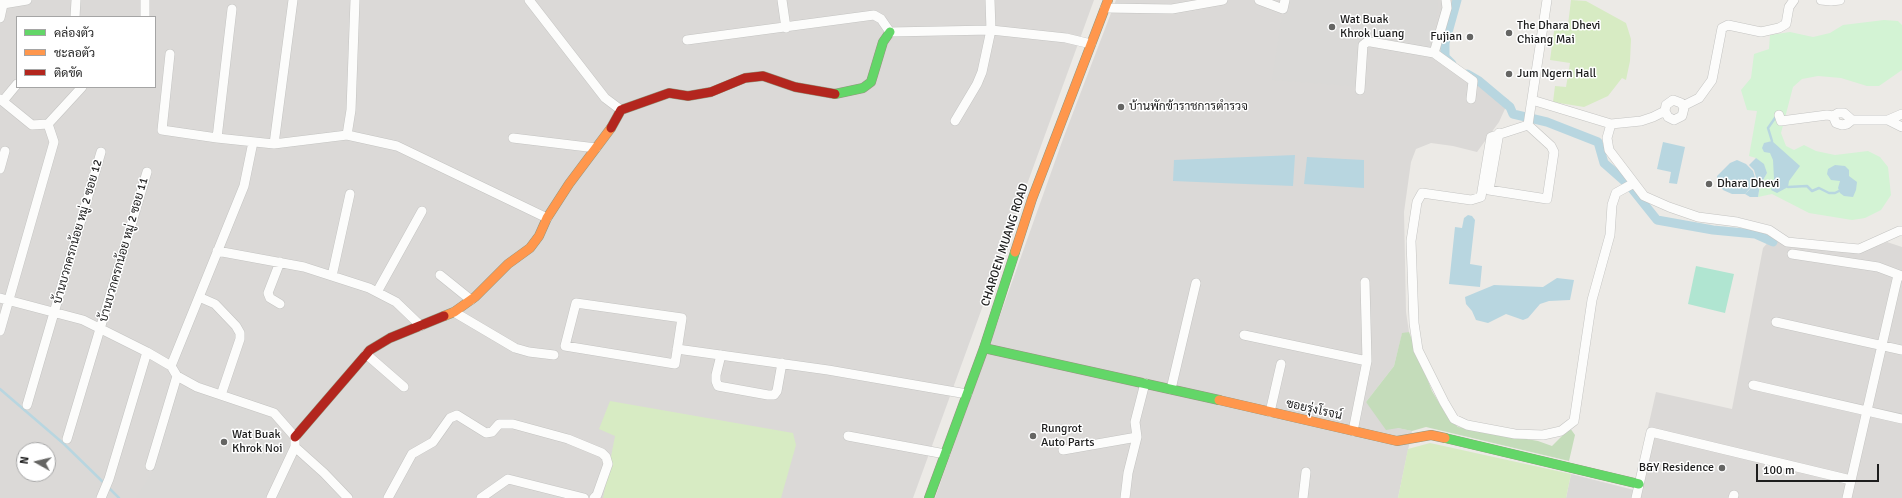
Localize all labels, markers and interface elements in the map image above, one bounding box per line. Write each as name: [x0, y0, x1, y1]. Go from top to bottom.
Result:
place label: Wat Buak Khrok Luang: [1340, 13, 1404, 41]
legend: [16, 16, 156, 88]
place label: The Dhara Dhevi Chiang Mai: [1517, 19, 1600, 47]
marker: Wat Buak Khrok Luang: [1327, 22, 1337, 32]
text: คล่องตัว: [54, 26, 94, 41]
marker: The Dhara Dhevi Chiang Mai: [1504, 28, 1514, 38]
place label: Fujian: [1430, 30, 1462, 44]
marker: Fujian: [1465, 32, 1475, 42]
text: ชะลอตัว: [54, 46, 95, 61]
text: ติดขัด: [54, 66, 83, 81]
place label: Jum Ngern Hall: [1517, 67, 1596, 81]
marker: Jum Ngern Hall: [1504, 69, 1514, 79]
place label: บ้านพักข้าราชการตำรวจ: [1129, 100, 1248, 114]
marker: บ้านพักข้าราชการตำรวจ: [1116, 102, 1126, 112]
street label: บ้านบวกครกน้อย หมู่ 2 ซอย 12: [50, 158, 106, 306]
street label: บ้านบวกครกน้อย หมู่ 2 ซอย 11: [96, 176, 152, 324]
place label: Dhara Dhevi: [1717, 177, 1779, 191]
marker: Dhara Dhevi: [1704, 179, 1714, 189]
street label: CHAROEN MUANG ROAD: [978, 182, 1032, 308]
street label: ซอยรุ่งโรจน์: [1284, 397, 1344, 423]
place label: Rungrot Auto Parts: [1041, 422, 1094, 450]
place label: Wat Buak Khrok Noi: [232, 428, 282, 456]
marker: Rungrot Auto Parts: [1028, 431, 1038, 441]
marker: Wat Buak Khrok Noi: [219, 437, 229, 447]
north arrow: [16, 442, 56, 482]
text: N: [18, 456, 32, 465]
scale bar: [1758, 456, 1881, 482]
place label: B&Y Residence: [1639, 461, 1714, 475]
marker: B&Y Residence: [1717, 463, 1727, 473]
text: 100 m: [1763, 463, 1795, 478]

